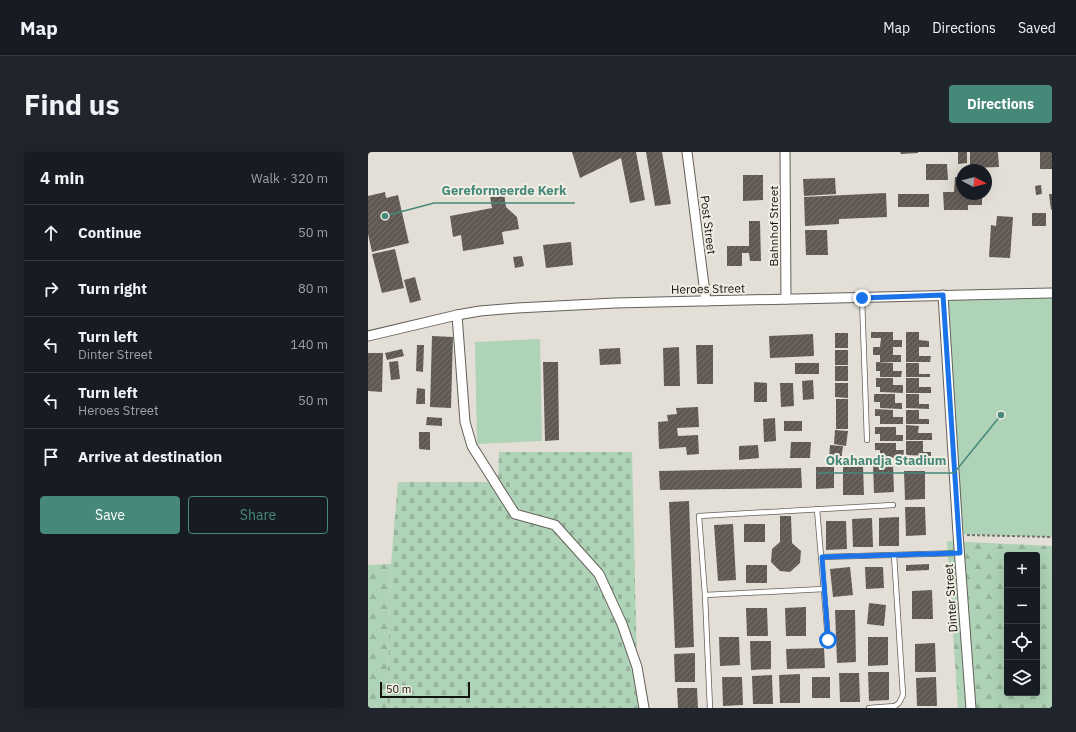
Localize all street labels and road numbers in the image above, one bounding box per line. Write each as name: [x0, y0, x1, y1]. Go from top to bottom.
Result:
street label: Bahnhof Street: [766, 186, 781, 266]
street label: Post Street: [697, 195, 720, 255]
street label: Heroes Street: [671, 280, 745, 297]
street label: Dinter Street: [941, 563, 960, 633]

